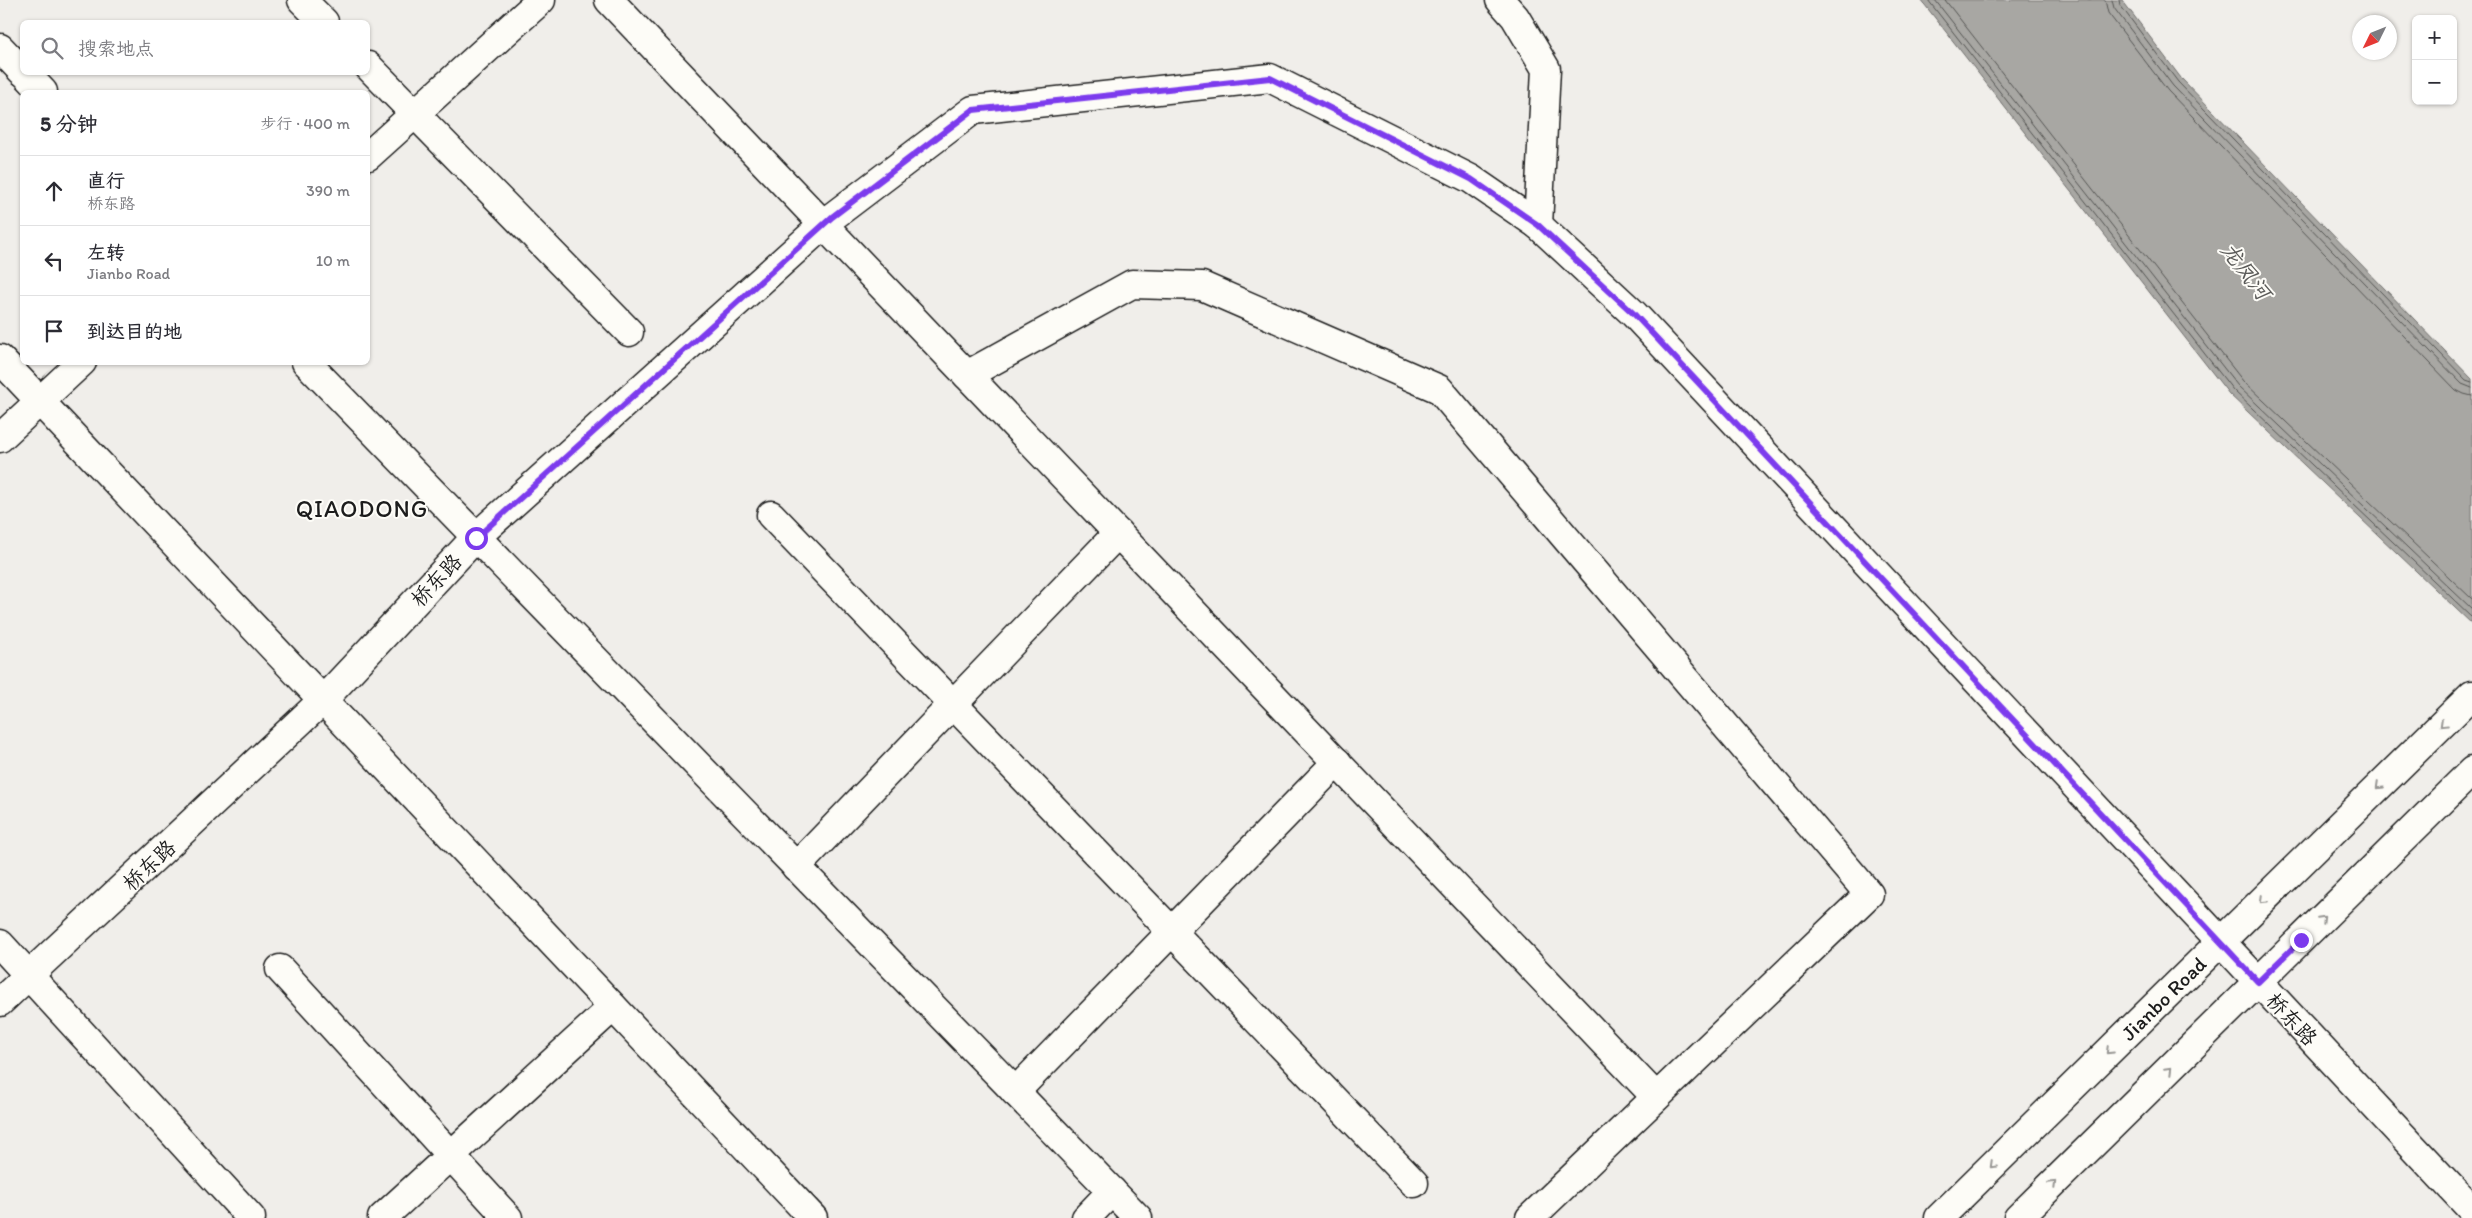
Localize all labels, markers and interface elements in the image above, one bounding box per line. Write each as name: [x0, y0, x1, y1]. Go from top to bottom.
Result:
north arrow: [2352, 15, 2397, 60]
map controls: [2412, 15, 2457, 105]
button: +: [2412, 15, 2457, 60]
search box: [20, 20, 370, 75]
icon: search: [38, 34, 66, 62]
text: 搜索地点: [78, 37, 154, 60]
button: −: [2412, 60, 2457, 105]
text: 5 分钟: [40, 111, 98, 136]
text: 步行 · 400 m: [261, 114, 350, 133]
text: 直行: [87, 169, 125, 192]
icon: ahead: [40, 177, 68, 205]
text: 390 m: [306, 181, 350, 200]
text: 桥东路: [87, 194, 135, 213]
water label: 龙凤河: [2215, 237, 2279, 308]
text: 左转: [87, 241, 125, 264]
icon: left: [40, 247, 68, 275]
text: 10 m: [316, 251, 350, 270]
text: Jianbo Road: [87, 264, 170, 283]
icon: arrive: [40, 317, 68, 345]
text: 到达目的地: [87, 320, 182, 343]
district label: QIAODONG: [296, 494, 428, 523]
route start: [465, 527, 488, 550]
street label: 桥东路: [405, 548, 467, 612]
one-way arrow: [2440, 718, 2449, 727]
one-way arrow: [2376, 781, 2385, 790]
street label: 桥东路: [117, 834, 181, 896]
one-way arrow: [2260, 894, 2269, 903]
one-way arrow: [2316, 916, 2325, 925]
route end: [2290, 929, 2313, 952]
street label: Jianbo Road: [2115, 950, 2211, 1045]
street label: 桥东路: [2261, 987, 2323, 1051]
one-way arrow: [2106, 1045, 2115, 1054]
one-way arrow: [2163, 1067, 2172, 1076]
one-way arrow: [1990, 1159, 1999, 1168]
one-way arrow: [2047, 1181, 2056, 1190]

